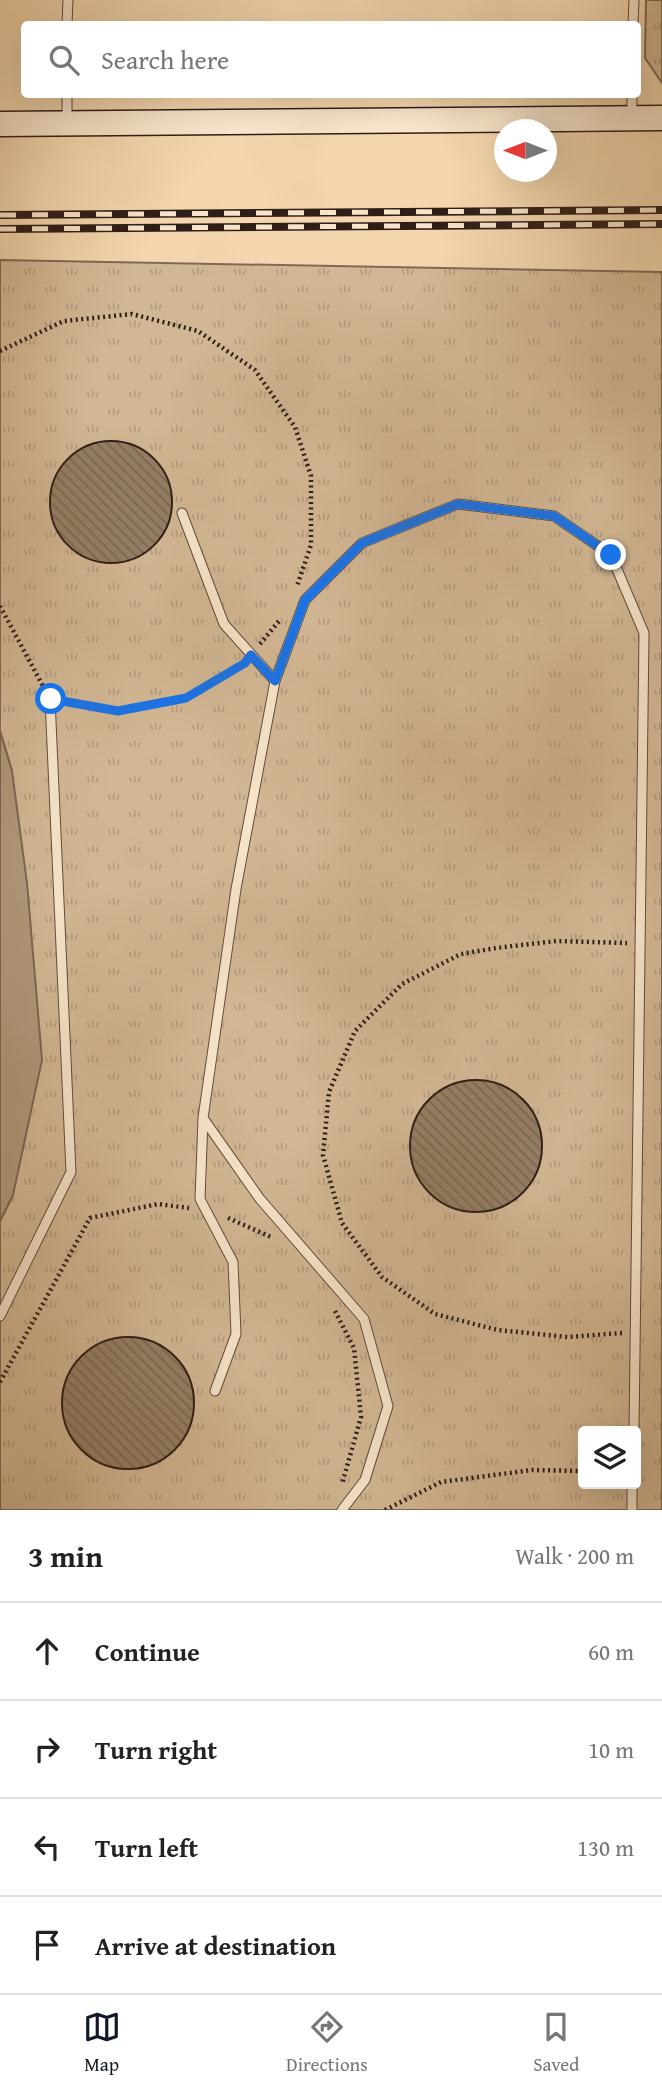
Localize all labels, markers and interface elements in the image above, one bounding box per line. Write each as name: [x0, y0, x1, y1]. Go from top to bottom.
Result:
search box: [21, 21, 641, 98]
text: Search here: [101, 40, 229, 79]
icon: search: [45, 41, 83, 79]
north arrow: [494, 119, 557, 182]
route end: [595, 539, 626, 570]
route start: [35, 683, 66, 714]
map controls: [578, 1426, 641, 1489]
button: layers: [578, 1426, 641, 1489]
text: 3 min: [28, 1534, 103, 1578]
text: Walk · 200 m: [515, 1539, 634, 1572]
icon: ahead: [28, 1632, 66, 1670]
text: Continue: [95, 1632, 200, 1671]
text: 60 m: [588, 1635, 634, 1668]
icon: right: [28, 1730, 66, 1768]
text: Turn right: [95, 1730, 217, 1769]
text: 10 m: [588, 1733, 634, 1766]
icon: left: [28, 1828, 66, 1866]
text: Turn left: [95, 1828, 198, 1867]
text: 130 m: [577, 1831, 634, 1864]
icon: arrive: [28, 1926, 66, 1964]
text: Arrive at destination: [95, 1926, 336, 1965]
tab: Map: [83, 2008, 121, 2078]
tab: Directions: [286, 2008, 368, 2078]
tab: Saved: [533, 2008, 579, 2078]

